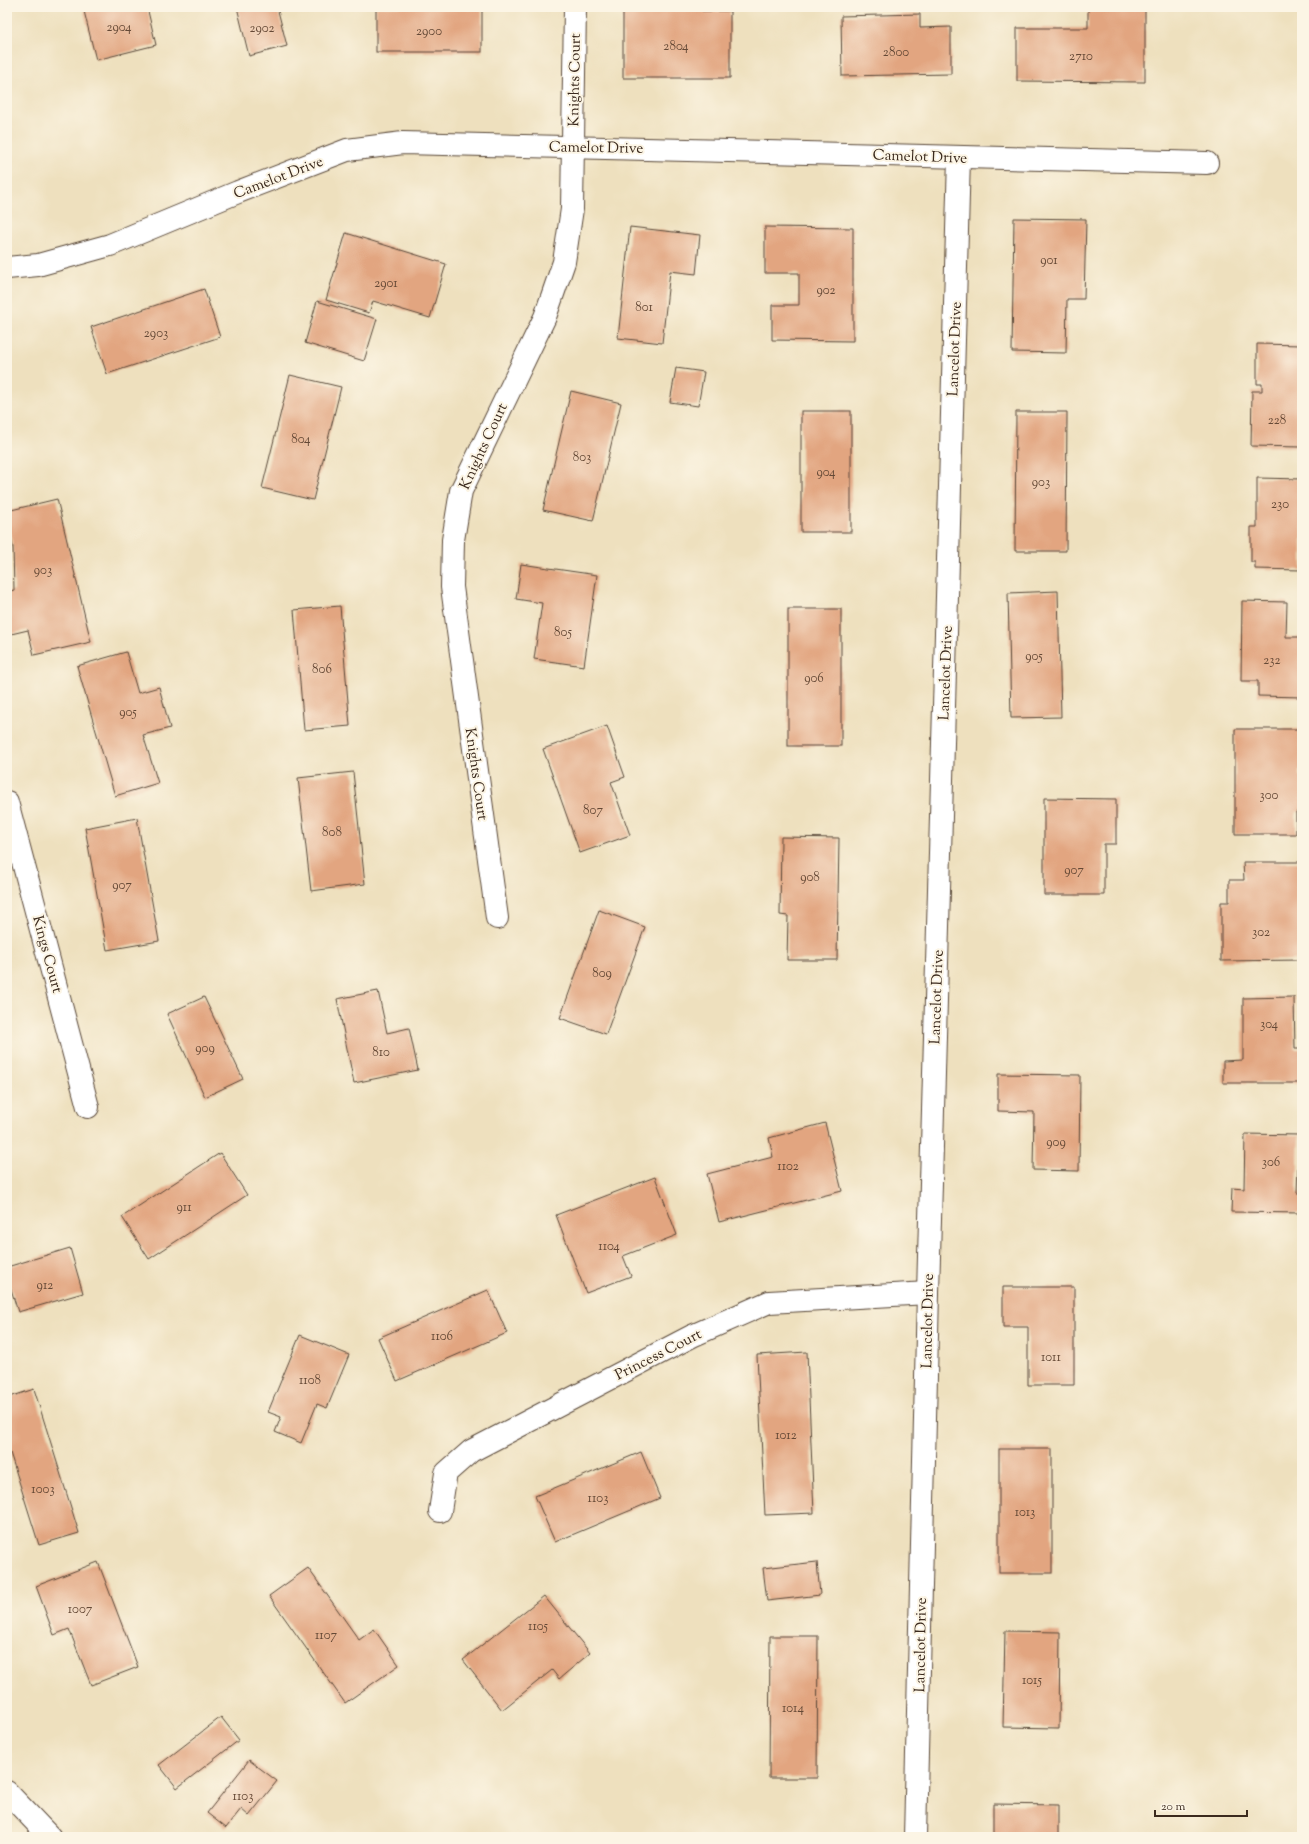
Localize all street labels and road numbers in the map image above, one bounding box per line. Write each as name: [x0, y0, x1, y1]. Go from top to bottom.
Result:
street label: Knights Court: [564, 33, 587, 127]
street label: Camelot Drive: [549, 137, 643, 160]
street label: Camelot Drive: [872, 145, 968, 170]
street label: Camelot Drive: [231, 152, 326, 205]
street label: Lancelot Drive: [943, 301, 968, 397]
street label: Knights Court: [455, 400, 514, 493]
street label: Lancelot Drive: [934, 625, 959, 721]
street label: Knights Court: [459, 727, 492, 822]
street label: Kings Court: [26, 913, 67, 996]
street label: Lancelot Drive: [925, 949, 950, 1045]
street label: Lancelot Drive: [917, 1273, 940, 1369]
street label: Princess Court: [612, 1324, 706, 1386]
street label: Lancelot Drive: [910, 1597, 933, 1693]

